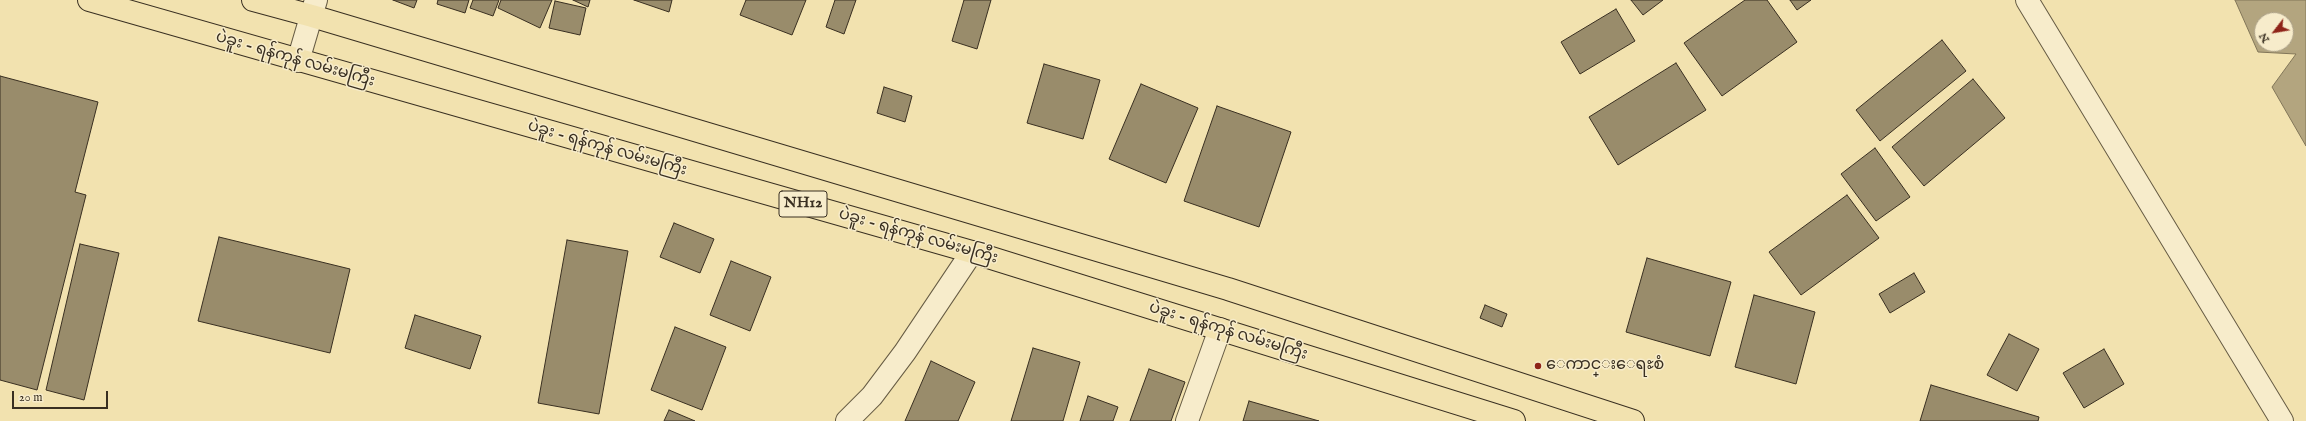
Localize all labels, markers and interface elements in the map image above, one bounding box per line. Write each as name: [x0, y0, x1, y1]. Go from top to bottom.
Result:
north arrow: [2254, 12, 2294, 52]
street label: ပဲခူး - ရန်ကုန် လမ်းမကြီး: [213, 28, 377, 92]
text: N: [2256, 30, 2273, 45]
street label: ပဲခူး - ရန်ကုန် လမ်းမကြီး: [525, 117, 689, 181]
road number: NH12: [779, 191, 827, 217]
street label: ပဲခူး - ရန်ကုန် လမ်းမကြီး: [836, 205, 1000, 269]
street label: ပဲခူး - ရန်ကုန် လမ်းမကြီး: [1146, 299, 1310, 365]
place label: ေကာင္းေရႊစံ: [1546, 356, 1664, 376]
marker: ေကာင္းေရႊစံ: [1533, 361, 1543, 371]
scale bar: [14, 383, 110, 409]
text: 20 m: [19, 390, 42, 405]

